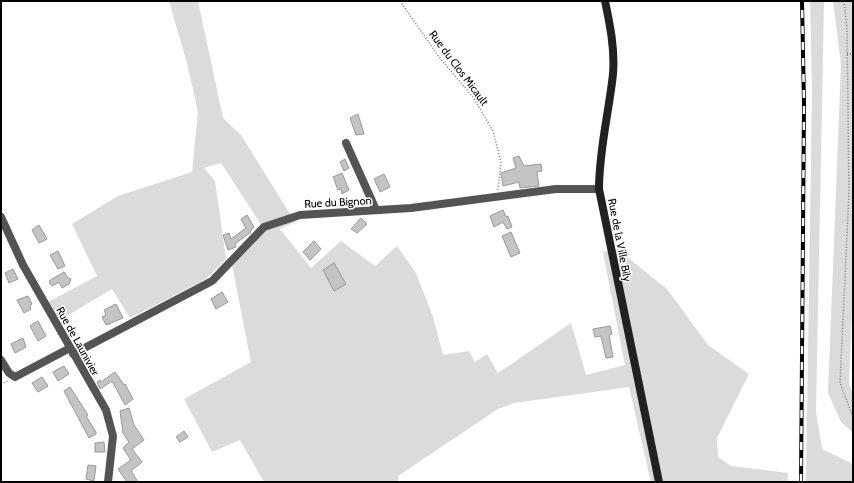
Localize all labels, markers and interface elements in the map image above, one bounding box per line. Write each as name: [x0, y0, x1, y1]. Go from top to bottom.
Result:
street label: Rue du Clos Micault: [426, 28, 492, 109]
street label: Rue du Bignon: [304, 193, 372, 211]
street label: Rue de la Ville Bily: [605, 197, 635, 283]
street label: Rue de Launivier: [53, 304, 103, 378]

